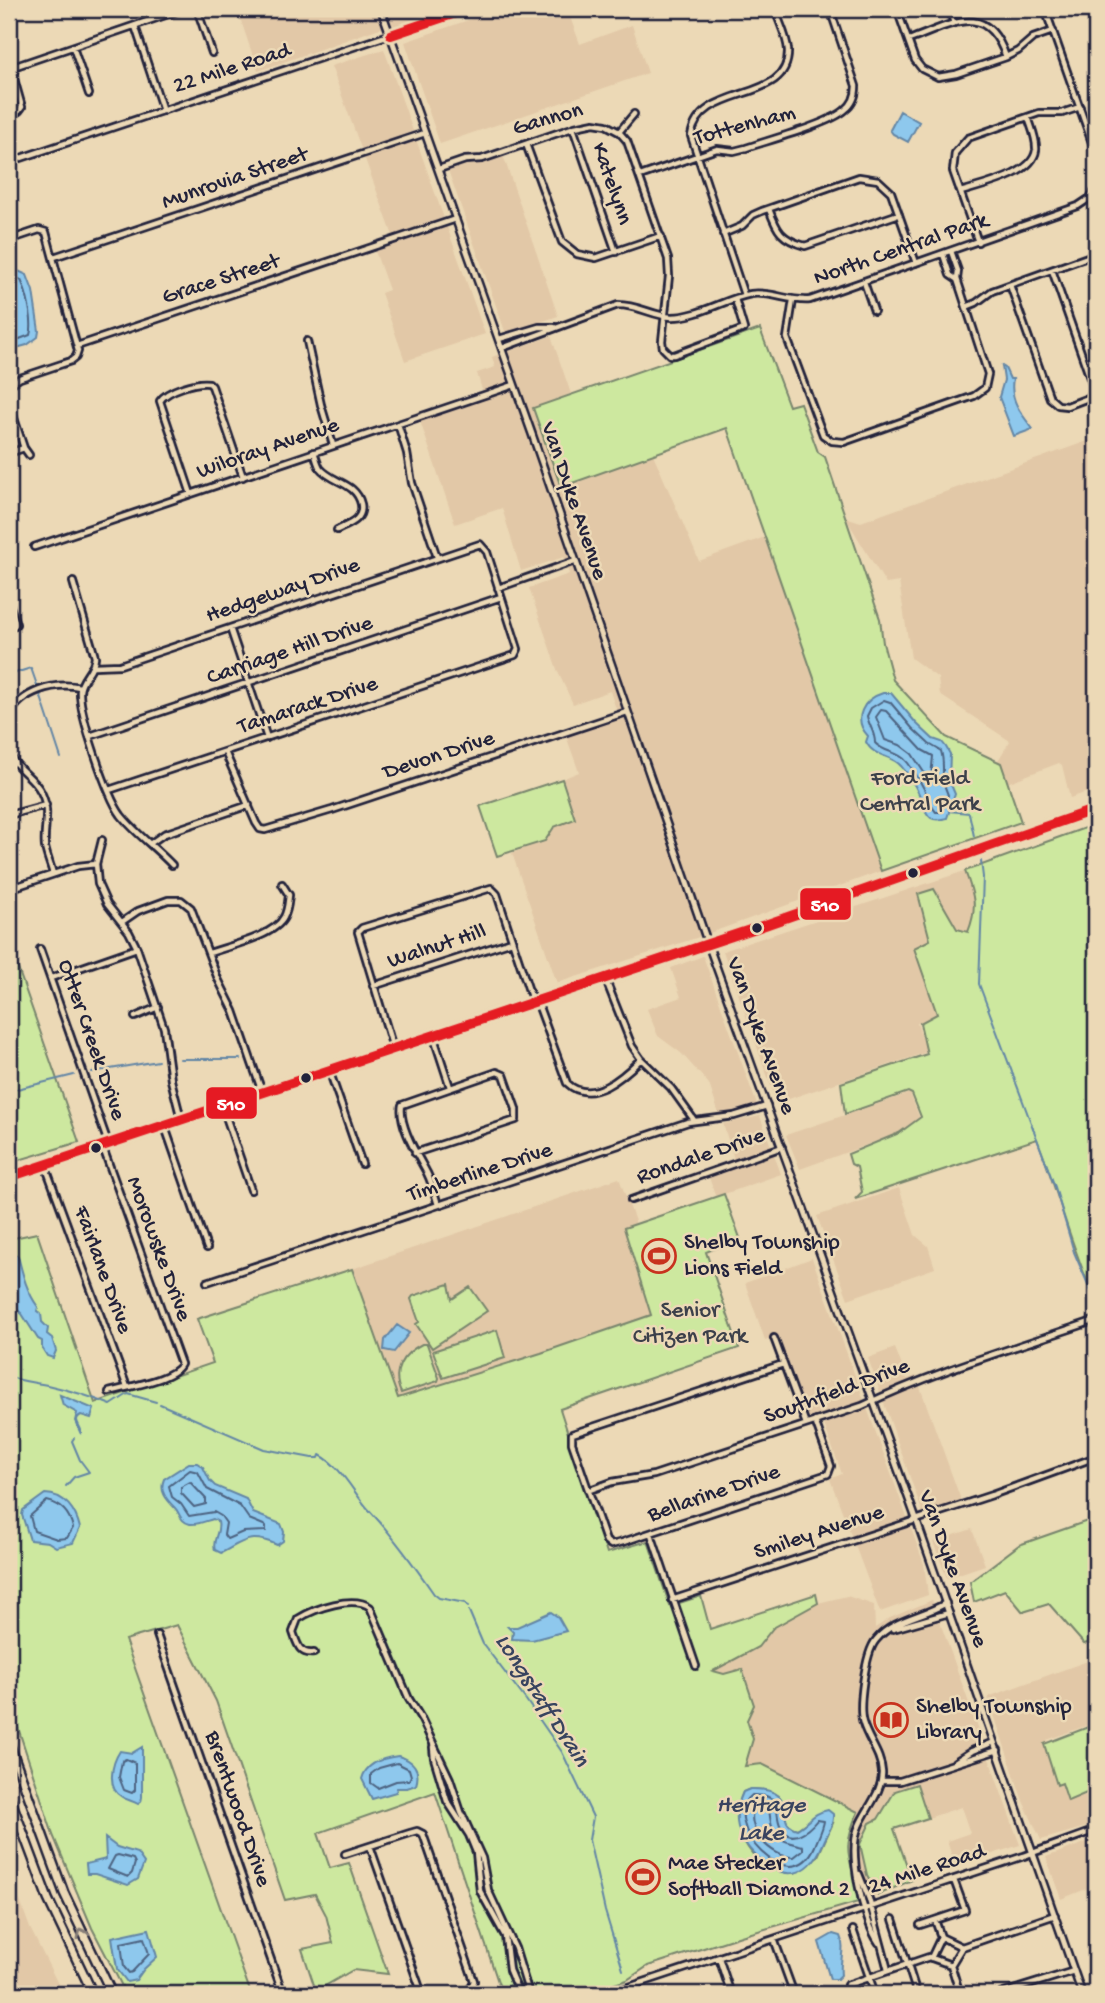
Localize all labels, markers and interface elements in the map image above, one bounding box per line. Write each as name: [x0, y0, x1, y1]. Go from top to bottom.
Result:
street label: 22 Mile Road: [170, 37, 295, 101]
street label: Gannon: [510, 97, 586, 143]
street label: Tottenham: [689, 100, 799, 153]
street label: Katelynn: [584, 139, 638, 229]
street label: Munrovia Street: [159, 141, 313, 217]
street label: North Central Park: [810, 207, 994, 292]
street label: Grace Street: [159, 248, 285, 312]
street label: Wiloray Avenue: [193, 412, 344, 486]
street label: Van Dyke Avenue: [533, 418, 613, 584]
street label: Hedgeway Drive: [203, 552, 365, 630]
street label: Carriage Hill Drive: [204, 610, 377, 692]
street label: Tamarack Drive: [233, 670, 382, 742]
street label: Devon Drive: [378, 725, 499, 787]
park label: Ford Field Central Park: [860, 766, 983, 819]
unlabelled marker: [906, 866, 920, 880]
line badge: 510: [799, 887, 852, 921]
text: 510: [811, 896, 839, 919]
street label: Walnut Hill: [384, 918, 490, 976]
unlabelled marker: [750, 921, 764, 935]
street label: Van Dyke Avenue: [719, 953, 801, 1119]
street label: Otter Creek Drive: [51, 956, 132, 1125]
unlabelled marker: [299, 1071, 313, 1085]
line badge: 510: [205, 1086, 258, 1120]
text: 510: [217, 1095, 245, 1118]
street label: Rondale Drive: [633, 1122, 770, 1192]
street label: Timberline Drive: [402, 1137, 557, 1210]
unlabelled marker: [89, 1141, 103, 1155]
street label: Morowske Drive: [119, 1173, 197, 1326]
street label: Fairlane Drive: [66, 1202, 138, 1339]
place label: Shelby Township Lions Field: [684, 1230, 840, 1283]
sports icon: Shelby Township Lions Field: [640, 1237, 678, 1275]
park label: Senior Citizen Park: [633, 1298, 750, 1351]
street label: Southfield Drive: [760, 1353, 915, 1431]
street label: Bellarine Drive: [643, 1458, 785, 1530]
street label: Van Dyke Avenue: [911, 1486, 993, 1652]
street label: Smiley Avenue: [751, 1499, 888, 1567]
water label: Longstaff Drain: [487, 1629, 595, 1773]
place label: Shelby Township Library: [916, 1694, 1072, 1747]
library icon: Shelby Township Library: [872, 1701, 910, 1739]
street label: Brentwood Drive: [197, 1727, 277, 1891]
water label: Heritage Lake: [717, 1792, 807, 1849]
street label: 24 Mile Road: [865, 1838, 990, 1902]
place label: Mae Stecker Softball Diamond 2: [668, 1851, 850, 1904]
sports icon: Mae Stecker Softball Diamond 2: [624, 1858, 662, 1896]
one-way arrow: [76, 1928, 90, 1940]

